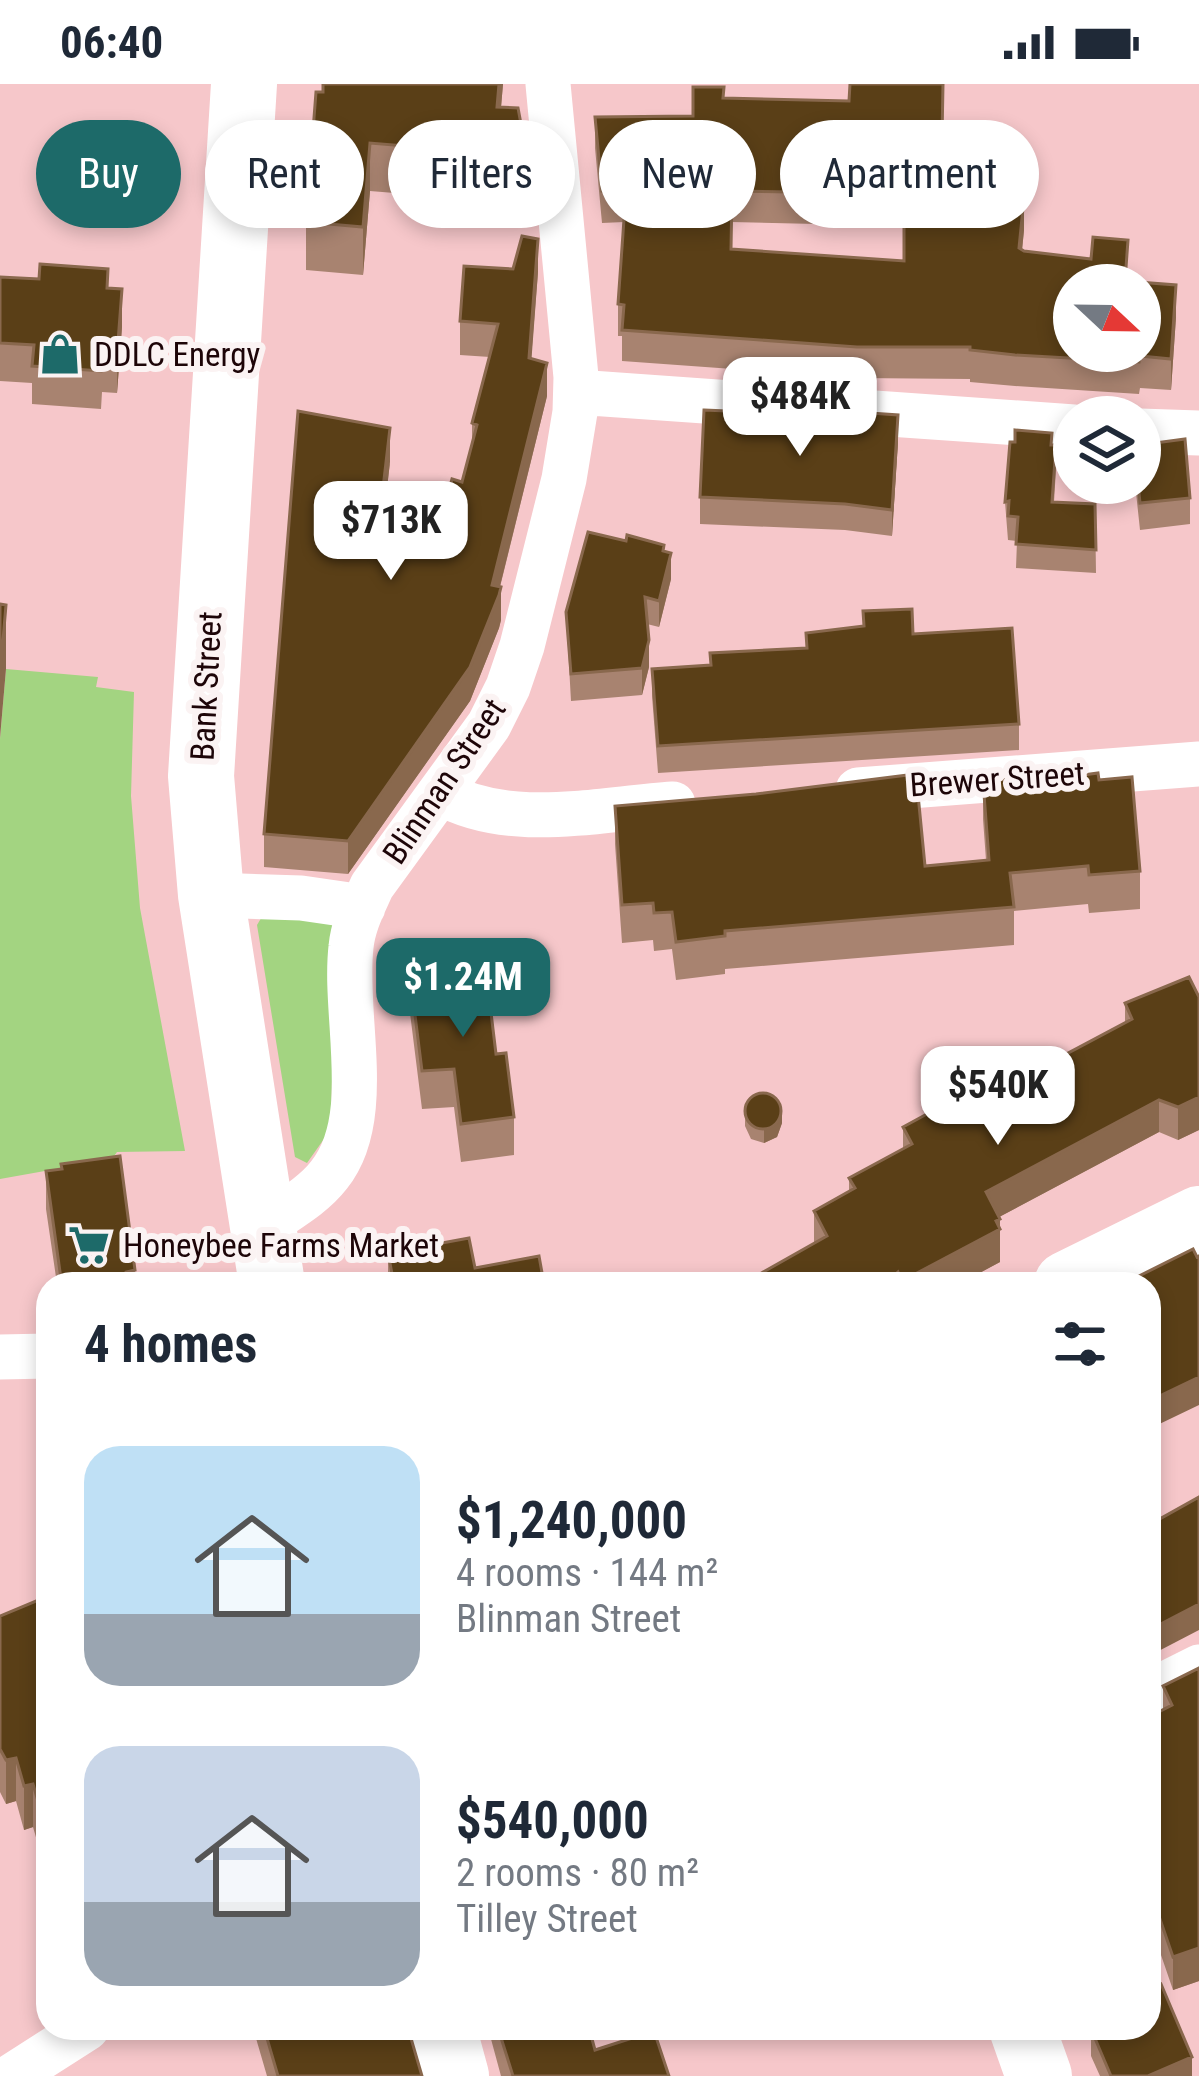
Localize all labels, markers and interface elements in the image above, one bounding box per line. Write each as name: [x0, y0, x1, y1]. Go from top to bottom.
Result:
text: 06:40: [60, 16, 163, 69]
chip: Buy: [36, 120, 181, 228]
chip: Rent: [205, 120, 364, 228]
chip: Filters: [388, 120, 575, 228]
chip: New: [599, 120, 756, 228]
chip: Apartment: [780, 120, 1039, 228]
north arrow: [1053, 264, 1161, 372]
map controls: [1053, 264, 1161, 504]
shop icon: DDLC Energy: [37, 331, 83, 377]
place label: DDLC Energy: [94, 335, 260, 374]
pin: $484K: [716, 357, 884, 459]
text: $484K: [750, 373, 850, 419]
button: layers: [1053, 396, 1161, 504]
pin: $713K: [307, 481, 475, 583]
text: $713K: [341, 497, 441, 543]
street label: Bank Street: [183, 610, 229, 762]
street label: Blinman Street: [375, 691, 513, 871]
street label: Brewer Street: [908, 753, 1086, 805]
pin: $1.24M: [365, 938, 561, 1040]
text: $1.24M: [403, 954, 523, 1000]
pin: $540K: [914, 1046, 1082, 1148]
text: $540K: [948, 1062, 1048, 1108]
supermarket icon: Honeybee Farms Market: [66, 1222, 112, 1268]
place label: Honeybee Farms Market: [123, 1226, 439, 1265]
icon: filters: [1047, 1311, 1113, 1377]
text: 4 homes: [84, 1315, 257, 1374]
text: $1,240,000: [456, 1491, 687, 1550]
icon: home: [180, 1494, 324, 1638]
text: 4 rooms · 144 m²: [456, 1550, 718, 1596]
text: Blinman Street: [456, 1596, 681, 1642]
text: $540,000: [456, 1791, 649, 1850]
icon: home: [180, 1794, 324, 1938]
text: 2 rooms · 80 m²: [456, 1850, 699, 1896]
text: Tilley Street: [456, 1896, 638, 1942]

